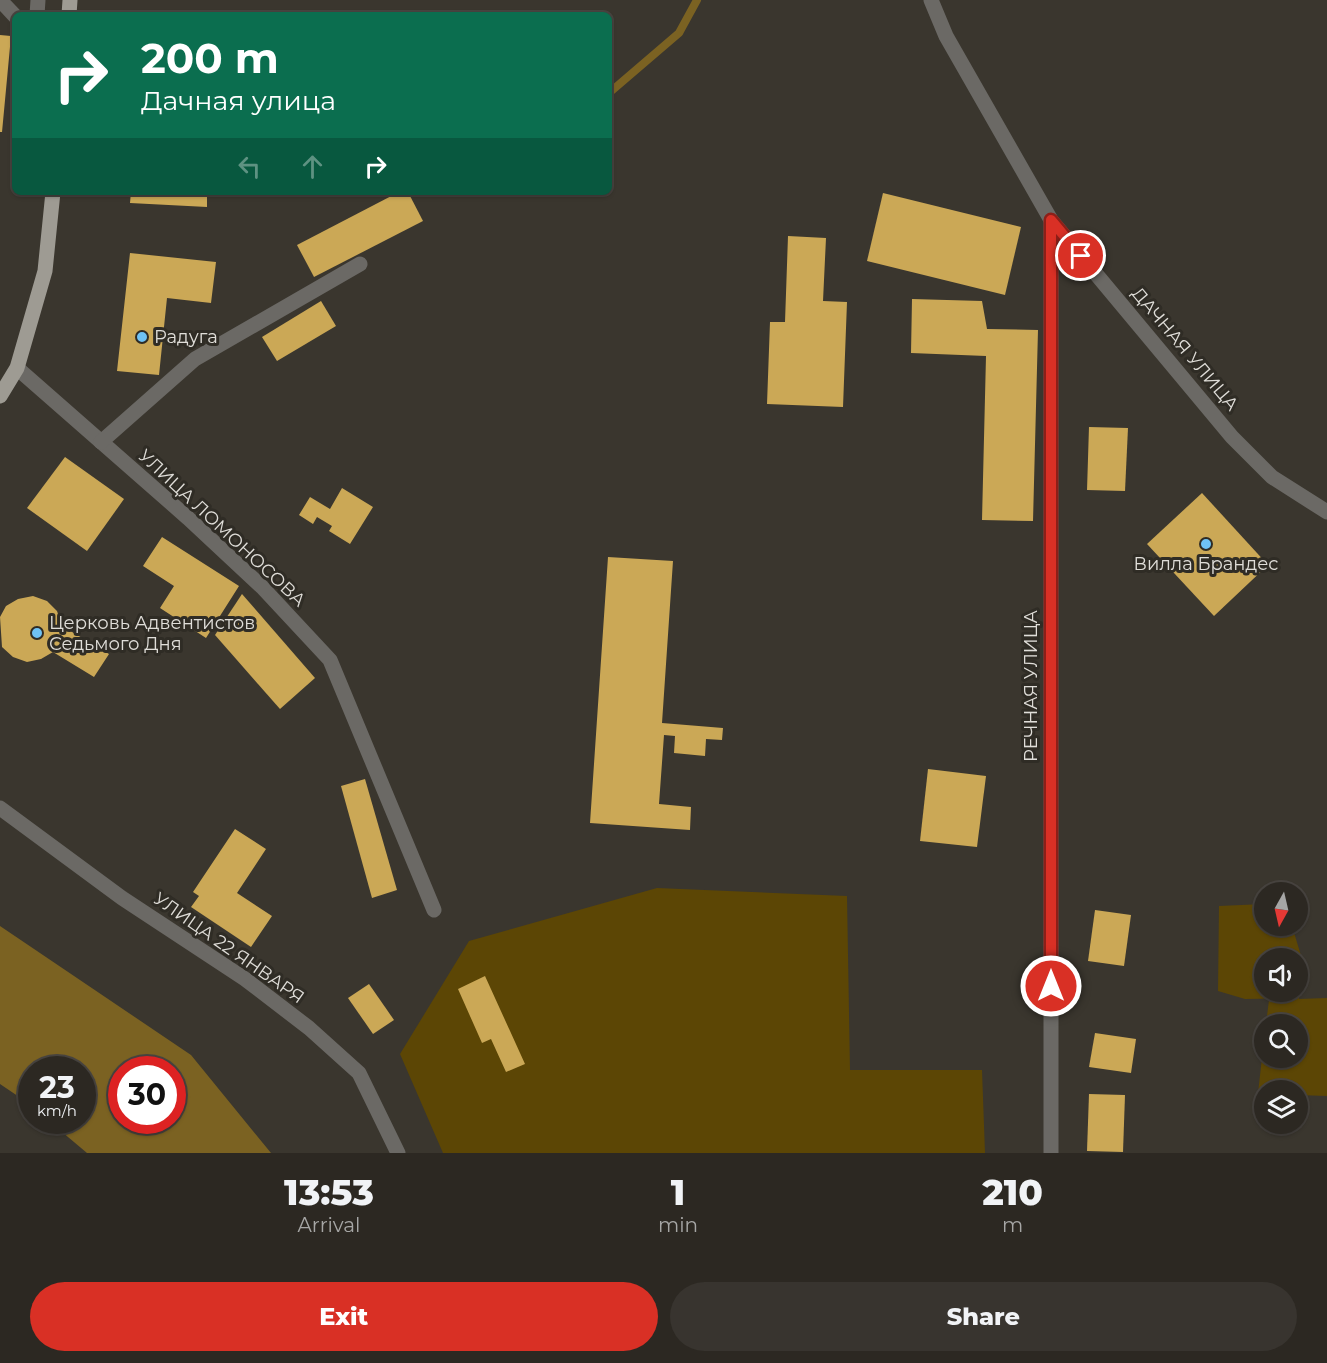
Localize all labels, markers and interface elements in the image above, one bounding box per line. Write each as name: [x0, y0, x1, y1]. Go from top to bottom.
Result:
text: 200 m: [141, 32, 279, 84]
icon: right: [42, 36, 120, 114]
text: Дачная улица: [141, 84, 336, 117]
icon: left: [233, 150, 266, 183]
icon: ahead: [296, 150, 329, 183]
icon: right: [359, 150, 392, 183]
pin: [1055, 230, 1106, 281]
icon: arrive: [1064, 239, 1097, 272]
street label: ДАЧНАЯ УЛИЦА: [1127, 283, 1243, 416]
place label: Радуга: [154, 326, 218, 348]
marker: Радуга: [135, 330, 149, 344]
street label: УЛИЦА ЛОМОНОСОВА: [134, 445, 311, 612]
marker: Вилла Брандес: [1199, 537, 1213, 551]
place label: Вилла Брандес: [1134, 553, 1278, 575]
street label: РЕЧНАЯ УЛИЦА: [1020, 609, 1042, 762]
place label: Церковь Адвентистов Седьмого Дня: [49, 612, 255, 655]
marker: Церковь Адвентистов Седьмого Дня: [30, 626, 44, 640]
north arrow: [1254, 882, 1308, 936]
map controls: [1254, 882, 1308, 1134]
street label: УЛИЦА 22 ЯНВАРЯ: [149, 888, 309, 1008]
button: sound: [1254, 948, 1308, 1002]
position arrow: [1019, 954, 1083, 1018]
button: search: [1254, 1014, 1308, 1068]
speed limit sign: 30: [108, 1056, 186, 1134]
text: 23: [39, 1069, 75, 1106]
button: layers: [1254, 1080, 1308, 1134]
text: km/h: [37, 1101, 77, 1120]
text: 13:53: [284, 1170, 374, 1214]
text: 1: [671, 1170, 685, 1214]
text: 210: [982, 1170, 1043, 1214]
text: Arrival: [297, 1213, 361, 1237]
text: min: [658, 1213, 698, 1237]
text: m: [1002, 1213, 1023, 1237]
button: Exit: [30, 1282, 658, 1351]
button: Share: [670, 1282, 1297, 1351]

